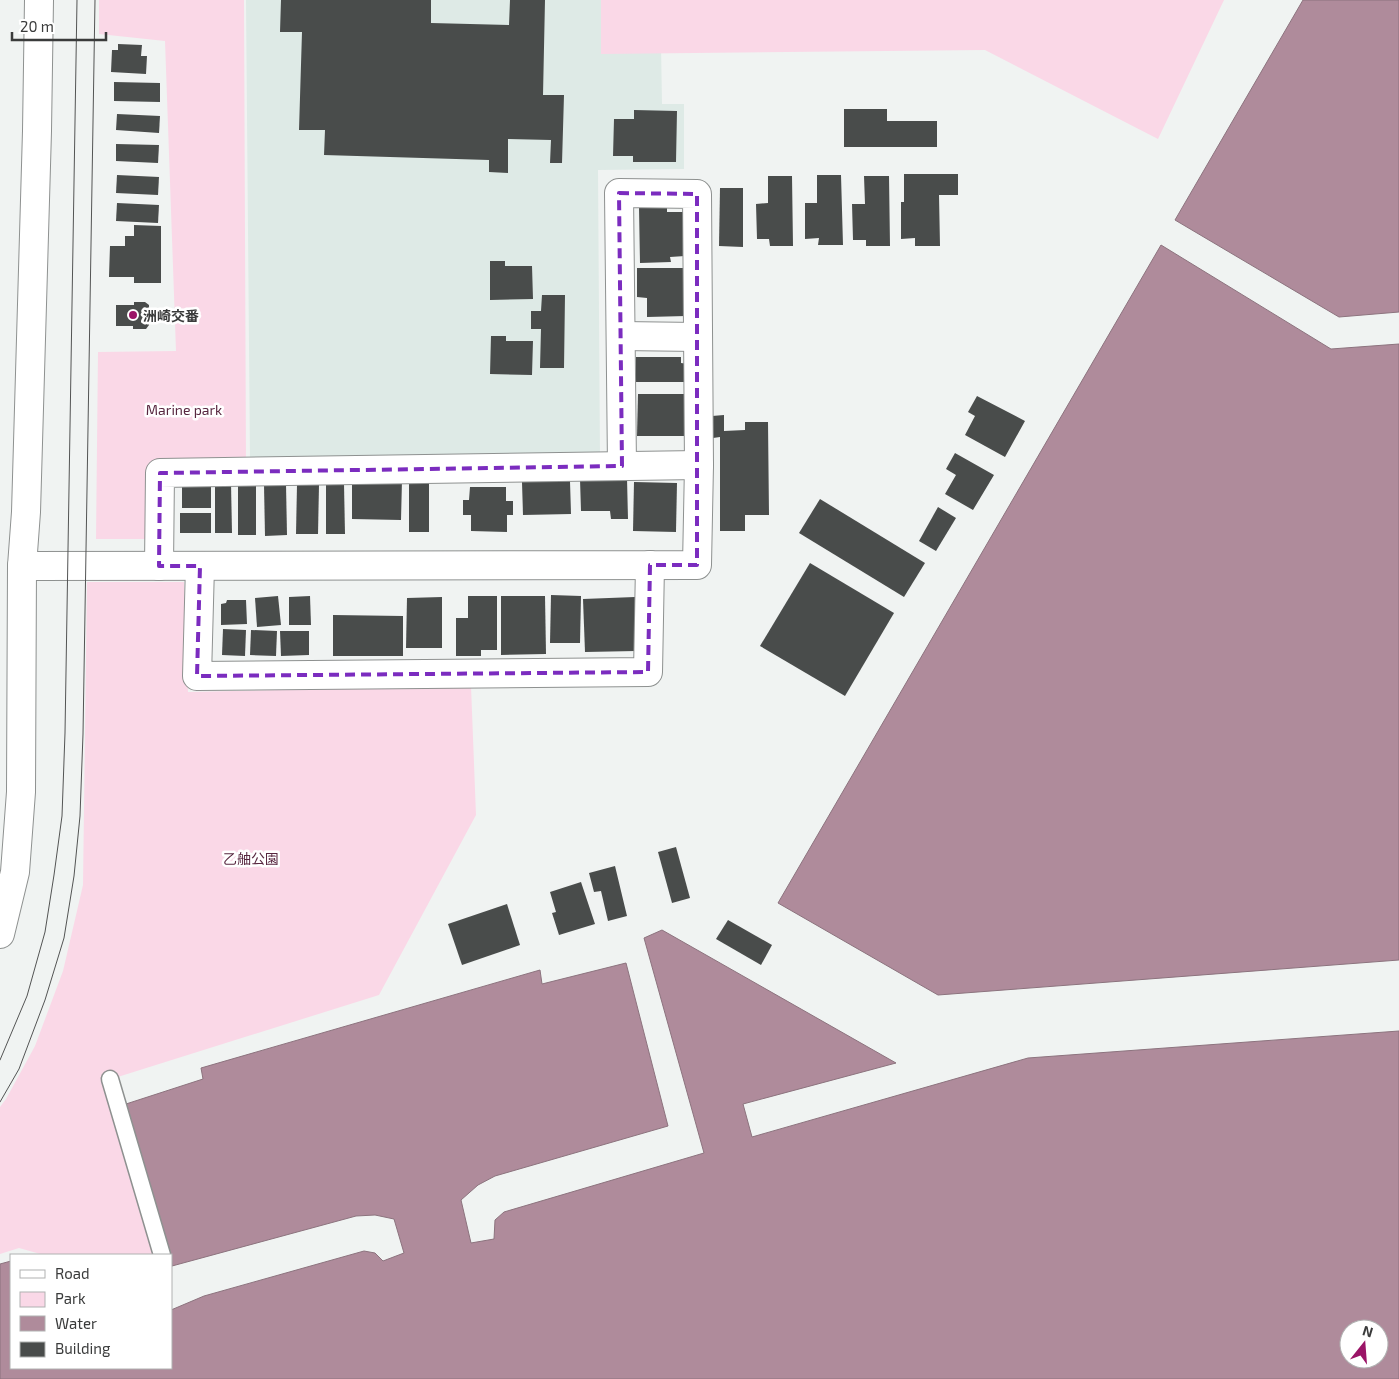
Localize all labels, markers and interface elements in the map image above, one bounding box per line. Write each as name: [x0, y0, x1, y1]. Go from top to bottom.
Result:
scale bar: [12, 10, 106, 42]
text: 20 m: [20, 17, 54, 35]
place label: 洲崎交番: [143, 307, 199, 324]
marker: 洲崎交番: [127, 309, 139, 321]
park label: Marine park: [146, 401, 222, 418]
park label: 乙舳公園: [223, 850, 279, 867]
legend: [10, 1254, 172, 1369]
text: Road: [55, 1264, 90, 1282]
text: Park: [55, 1289, 86, 1307]
text: Water: [55, 1314, 97, 1332]
north arrow: [1339, 1319, 1389, 1369]
text: N: [1361, 1321, 1375, 1341]
text: Building: [55, 1339, 111, 1357]

